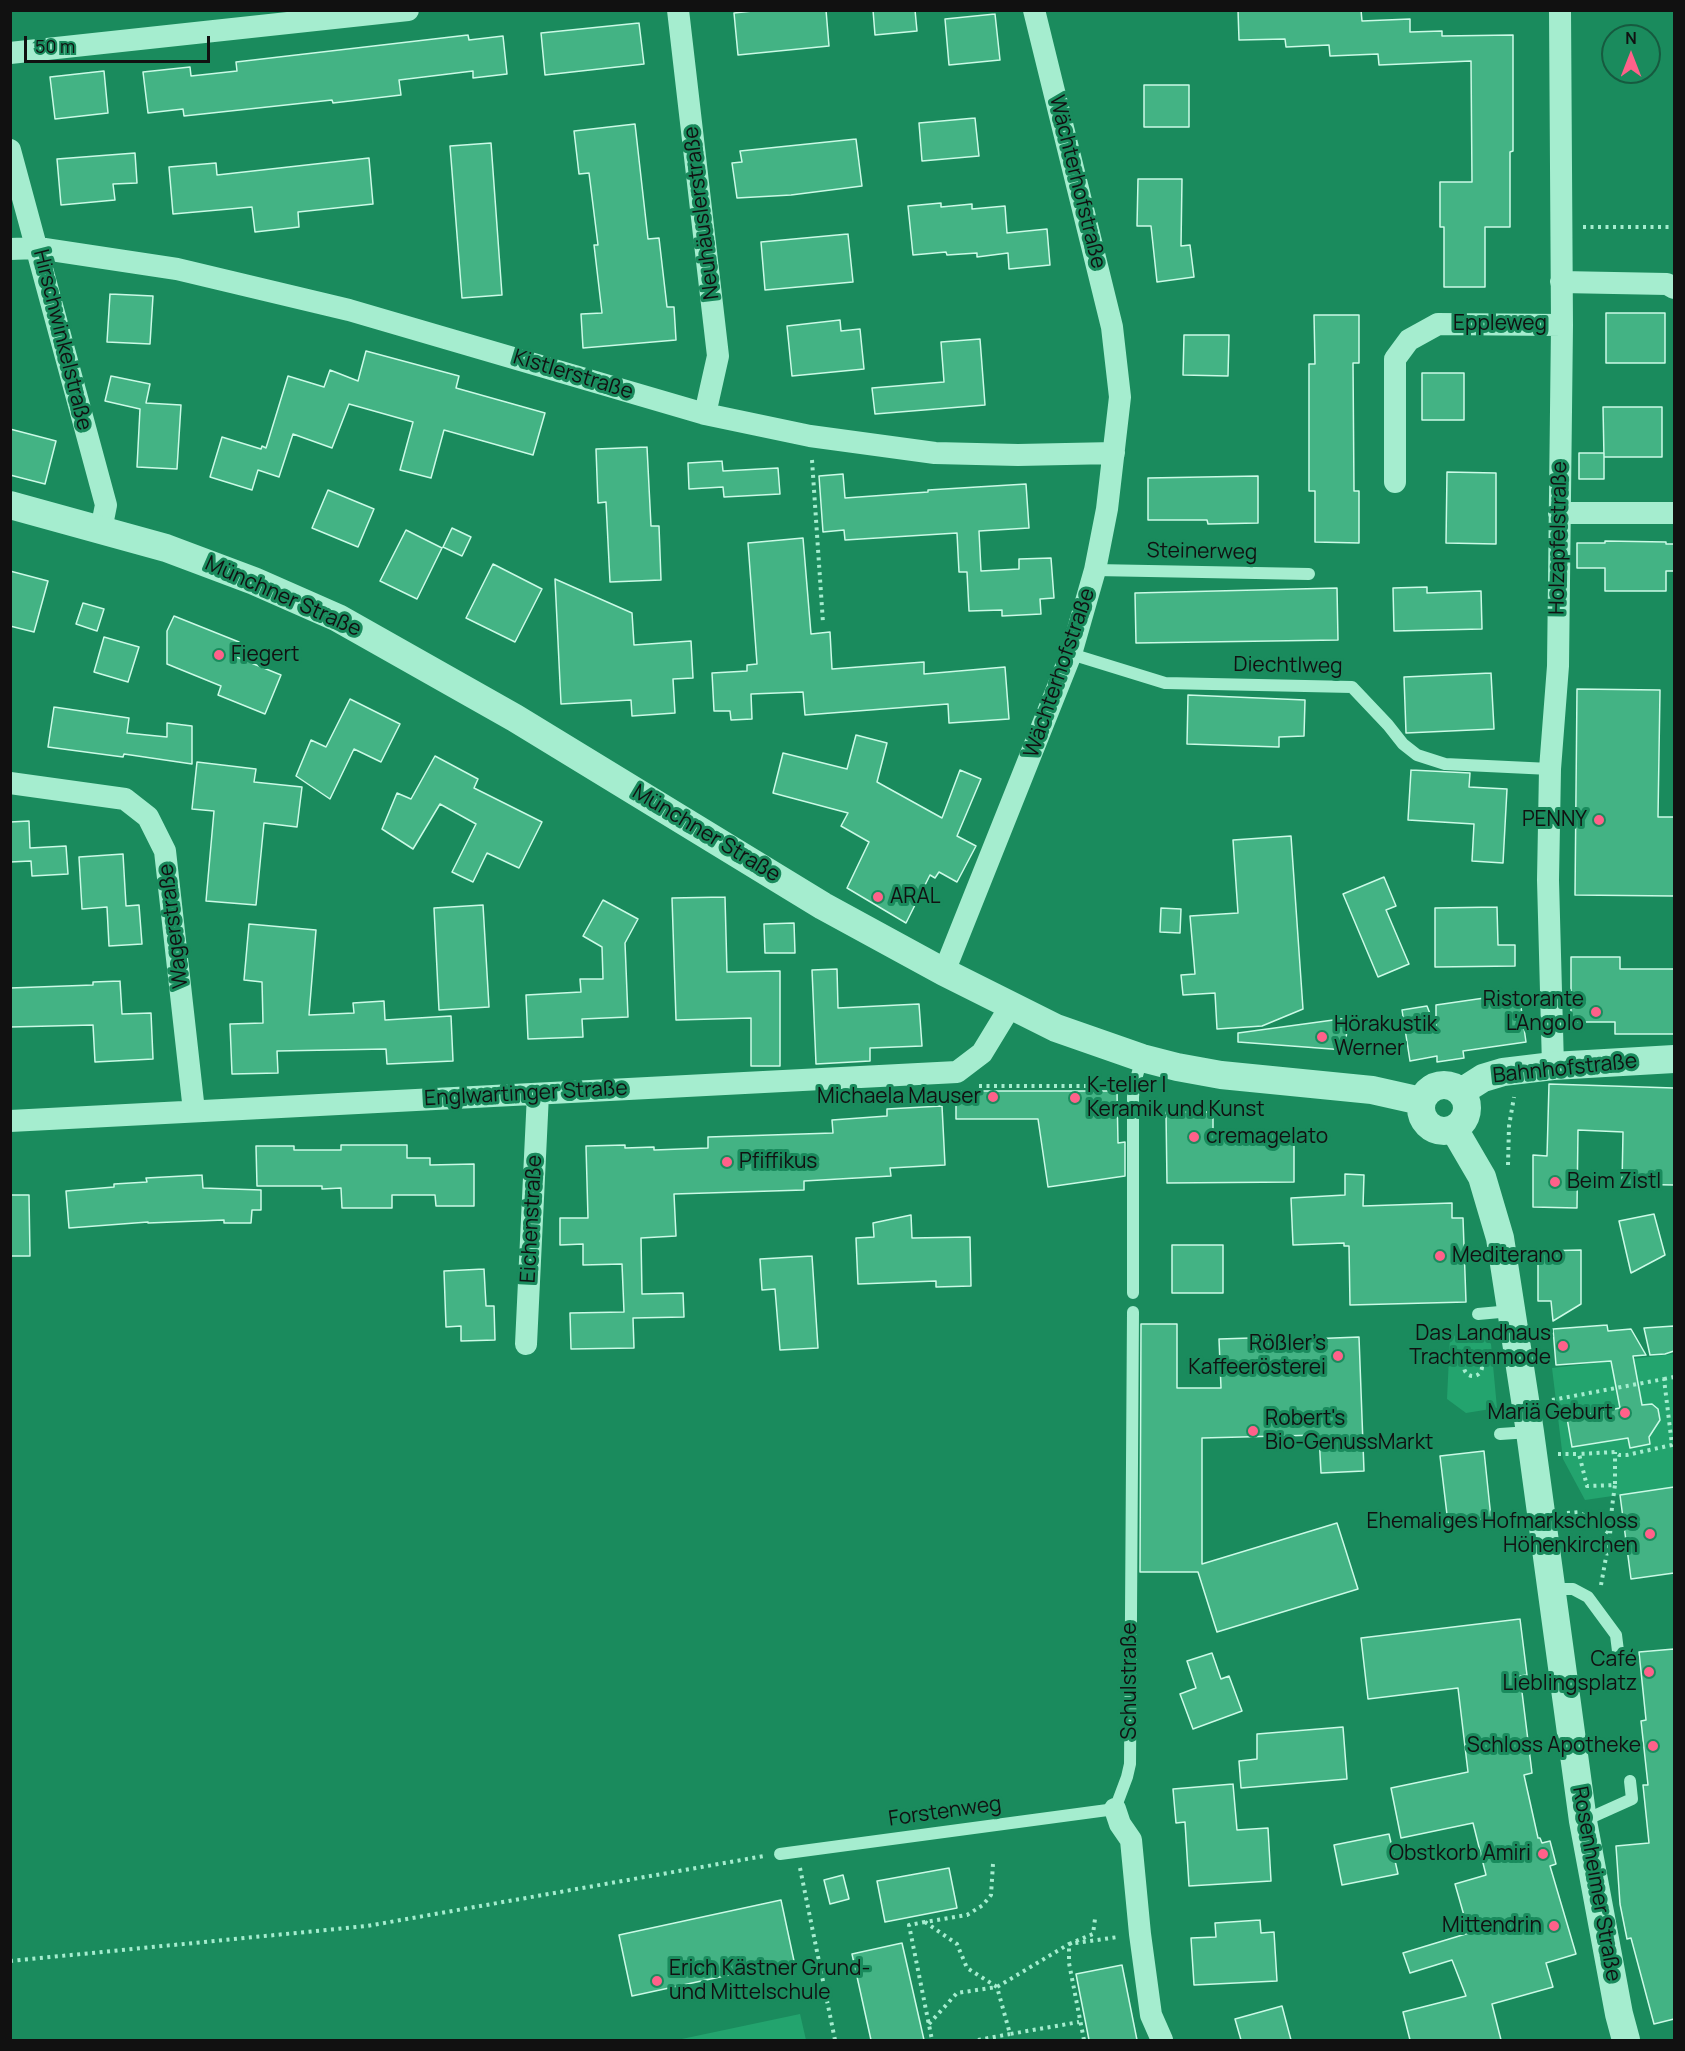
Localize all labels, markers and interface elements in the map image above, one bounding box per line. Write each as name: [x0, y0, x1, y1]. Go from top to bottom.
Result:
scale bar: [27, 24, 213, 62]
north arrow: [1601, 24, 1661, 84]
text: N: [1625, 27, 1637, 49]
text: 50 m: [35, 34, 75, 58]
street label: Wächterhofstraße: [1043, 93, 1111, 271]
street label: Neuhäuslerstraße: [679, 125, 725, 301]
street label: Hirschwinkelstraße: [27, 247, 97, 433]
street label: Eppleweg: [1453, 311, 1547, 337]
street label: Kistlerstraße: [510, 345, 636, 405]
street label: Holzapfelstraße: [1545, 461, 1573, 615]
street label: Steinerweg: [1146, 538, 1258, 566]
street label: Münchner Straße: [201, 551, 365, 643]
street label: Wächterhofstraße: [1019, 585, 1101, 761]
place label: Fiegert: [231, 642, 299, 668]
marker: Fiegert: [212, 648, 226, 662]
street label: Diechtlweg: [1233, 652, 1343, 680]
street label: Münchner Straße: [627, 780, 785, 888]
place label: PENNY: [1522, 807, 1587, 833]
marker: PENNY: [1592, 813, 1606, 827]
street label: Wagerstraße: [154, 862, 194, 990]
place label: ARAL: [890, 884, 941, 910]
marker: ARAL: [871, 890, 885, 904]
place label: Ristorante L'Angolo: [1483, 987, 1584, 1037]
marker: Ristorante L'Angolo: [1589, 1005, 1603, 1019]
place label: Hörakustik Werner: [1334, 1012, 1437, 1062]
marker: Hörakustik Werner: [1315, 1030, 1329, 1044]
street label: Bahnhofstraße: [1492, 1049, 1638, 1089]
place label: K-telier | Keramik und Kunst: [1087, 1073, 1265, 1123]
street label: Englwartinger Straße: [424, 1076, 628, 1112]
place label: Michaela Mauser: [817, 1084, 981, 1110]
marker: Michaela Mauser: [986, 1090, 1000, 1104]
marker: K-telier | Keramik und Kunst: [1068, 1091, 1082, 1105]
place label: cremagelato: [1206, 1124, 1328, 1150]
marker: cremagelato: [1187, 1130, 1201, 1144]
place label: Pfiffikus: [739, 1149, 817, 1175]
street label: Eichenstraße: [516, 1154, 548, 1284]
marker: Pfiffikus: [720, 1155, 734, 1169]
place label: Beim Zistl: [1567, 1169, 1661, 1195]
marker: Beim Zistl: [1548, 1175, 1562, 1189]
place label: Mediterano: [1452, 1243, 1563, 1269]
marker: Mediterano: [1433, 1249, 1447, 1263]
place label: Das Landhaus Trachtenmode: [1409, 1321, 1551, 1371]
place label: Rößler’s Kaffeerösterei: [1188, 1331, 1326, 1381]
marker: Das Landhaus Trachtenmode: [1556, 1339, 1570, 1353]
marker: Rößler’s Kaffeerösterei: [1331, 1349, 1345, 1363]
place label: Mariä Geburt: [1487, 1400, 1613, 1426]
place label: Robert's Bio-GenussMarkt: [1265, 1406, 1433, 1456]
marker: Mariä Geburt: [1618, 1406, 1632, 1420]
marker: Robert's Bio-GenussMarkt: [1246, 1424, 1260, 1438]
place label: Ehemaliges Hofmarkschloss Höhenkirchen: [1367, 1509, 1638, 1559]
marker: Ehemaliges Hofmarkschloss Höhenkirchen: [1643, 1527, 1657, 1541]
street label: Schulstraße: [1117, 1622, 1143, 1740]
place label: Café Lieblingsplatz: [1502, 1647, 1637, 1697]
marker: Café Lieblingsplatz: [1642, 1665, 1656, 1679]
place label: Schloss Apotheke: [1467, 1733, 1641, 1759]
marker: Schloss Apotheke: [1646, 1739, 1660, 1753]
street label: Rosenheimer Straße: [1566, 1785, 1626, 1983]
street label: Forstenweg: [887, 1792, 1003, 1832]
place label: Obstkorb Amiri: [1389, 1841, 1531, 1867]
marker: Obstkorb Amiri: [1536, 1847, 1550, 1861]
place label: Mittendrin: [1442, 1913, 1542, 1939]
marker: Mittendrin: [1547, 1919, 1561, 1933]
place label: Erich Kästner Grund- und Mittelschule: [669, 1956, 870, 2006]
marker: Erich Kästner Grund- und Mittelschule: [650, 1974, 664, 1988]

